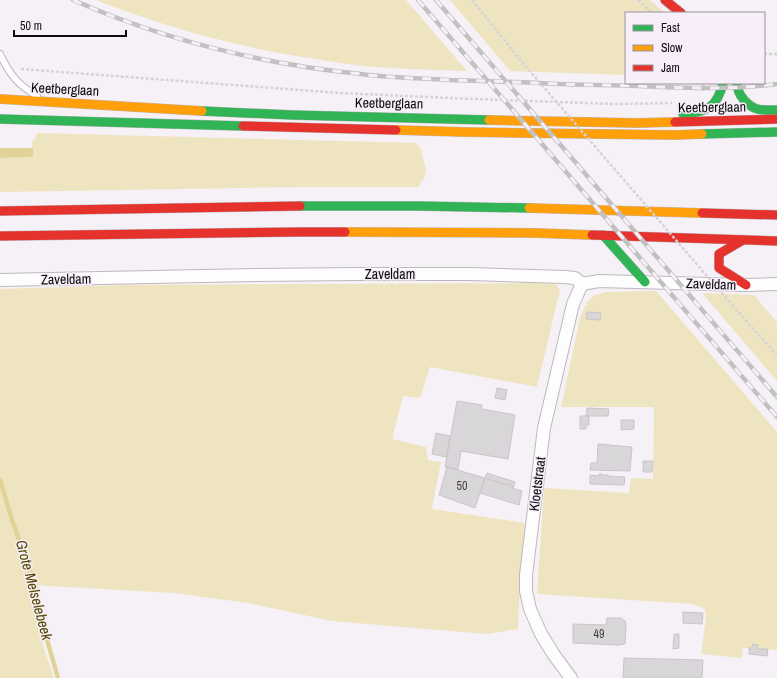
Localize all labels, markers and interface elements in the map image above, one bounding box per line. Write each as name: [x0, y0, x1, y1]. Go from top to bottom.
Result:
scale bar: [14, 12, 126, 38]
legend: [625, 12, 765, 84]
text: 50 m: [20, 18, 42, 34]
text: Fast: [661, 20, 680, 36]
text: Slow: [661, 40, 683, 56]
text: Jam: [661, 60, 680, 76]
street label: Keetberglaan: [30, 78, 100, 100]
street label: Keetberglaan: [355, 93, 423, 113]
street label: Keetberglaan: [678, 97, 746, 117]
street label: Zaveldam: [365, 265, 415, 283]
street label: Zaveldam: [41, 270, 91, 288]
street label: Zaveldam: [685, 274, 737, 294]
street label: Kloetstraat: [525, 456, 549, 512]
house number: 50: [457, 478, 467, 494]
water label: Grote Melselebeek: [11, 537, 58, 643]
house number: 49: [594, 626, 604, 642]

